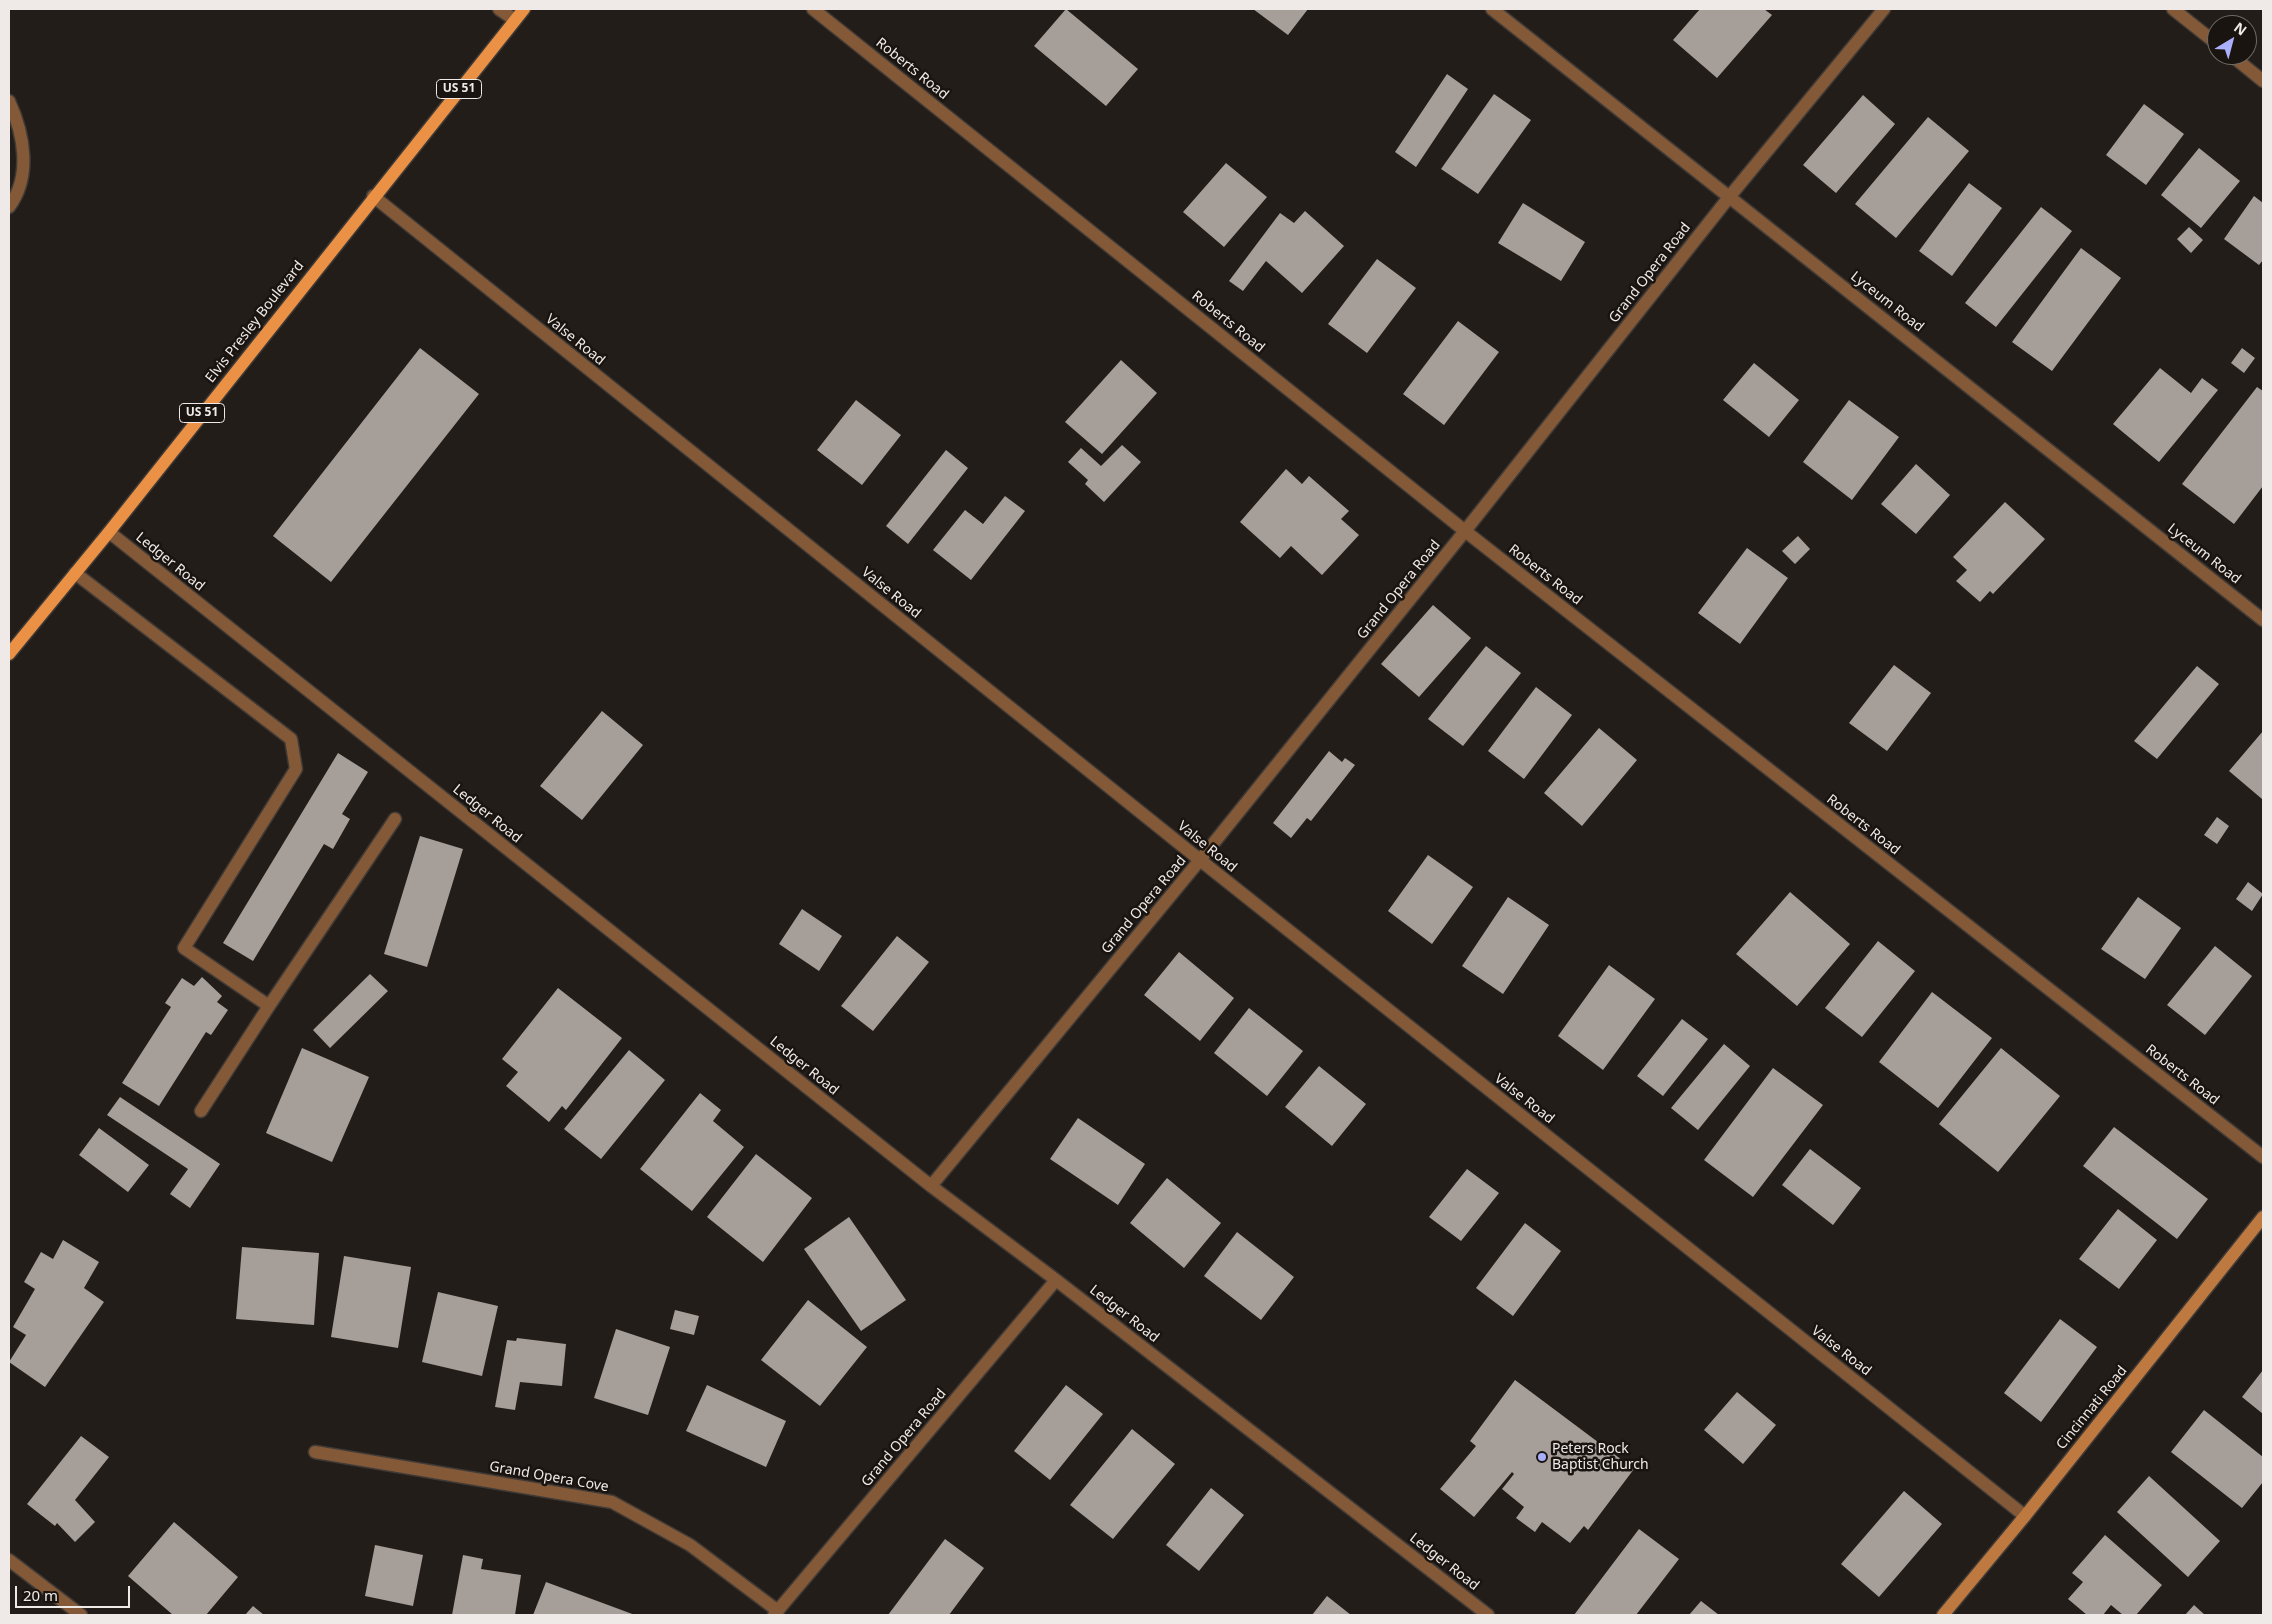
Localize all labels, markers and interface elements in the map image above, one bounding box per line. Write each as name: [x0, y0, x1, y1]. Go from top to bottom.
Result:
north arrow: [2207, 15, 2257, 65]
text: N: [2230, 17, 2251, 39]
street label: Roberts Road: [872, 35, 952, 103]
road number: US 51: [436, 80, 482, 98]
street label: Grand Opera Road: [1606, 220, 1694, 326]
street label: Elvis Presley Boulevard: [202, 258, 308, 386]
street label: Lyceum Road: [1847, 268, 1927, 336]
street label: Roberts Road: [1188, 288, 1268, 356]
street label: Valse Road: [542, 311, 608, 369]
road number: US 51: [180, 403, 224, 422]
street label: Lyceum Road: [2164, 520, 2244, 588]
street label: Ledger Road: [132, 529, 208, 595]
street label: Grand Opera Road: [1354, 537, 1444, 643]
street label: Roberts Road: [1505, 541, 1585, 609]
street label: Valse Road: [858, 564, 924, 622]
street label: Ledger Road: [449, 781, 525, 847]
street label: Roberts Road: [1823, 791, 1903, 859]
street label: Valse Road: [1174, 818, 1240, 876]
street label: Grand Opera Road: [1098, 853, 1190, 957]
street label: Ledger Road: [766, 1033, 842, 1099]
street label: Roberts Road: [2142, 1041, 2222, 1109]
street label: Valse Road: [1491, 1070, 1557, 1128]
street label: Ledger Road: [1086, 1282, 1162, 1346]
street label: Valse Road: [1808, 1322, 1874, 1380]
street label: Cincinnati Road: [2053, 1363, 2131, 1453]
street label: Grand Opera Road: [858, 1386, 950, 1490]
place label: Peters Rock Baptist Church: [1552, 1441, 1649, 1474]
marker: Peters Rock Baptist Church: [1536, 1451, 1548, 1463]
street label: Grand Opera Cove: [488, 1458, 610, 1496]
street label: Ledger Road: [1406, 1530, 1482, 1594]
scale bar: [18, 1576, 132, 1608]
text: 20 m: [23, 1585, 58, 1605]

